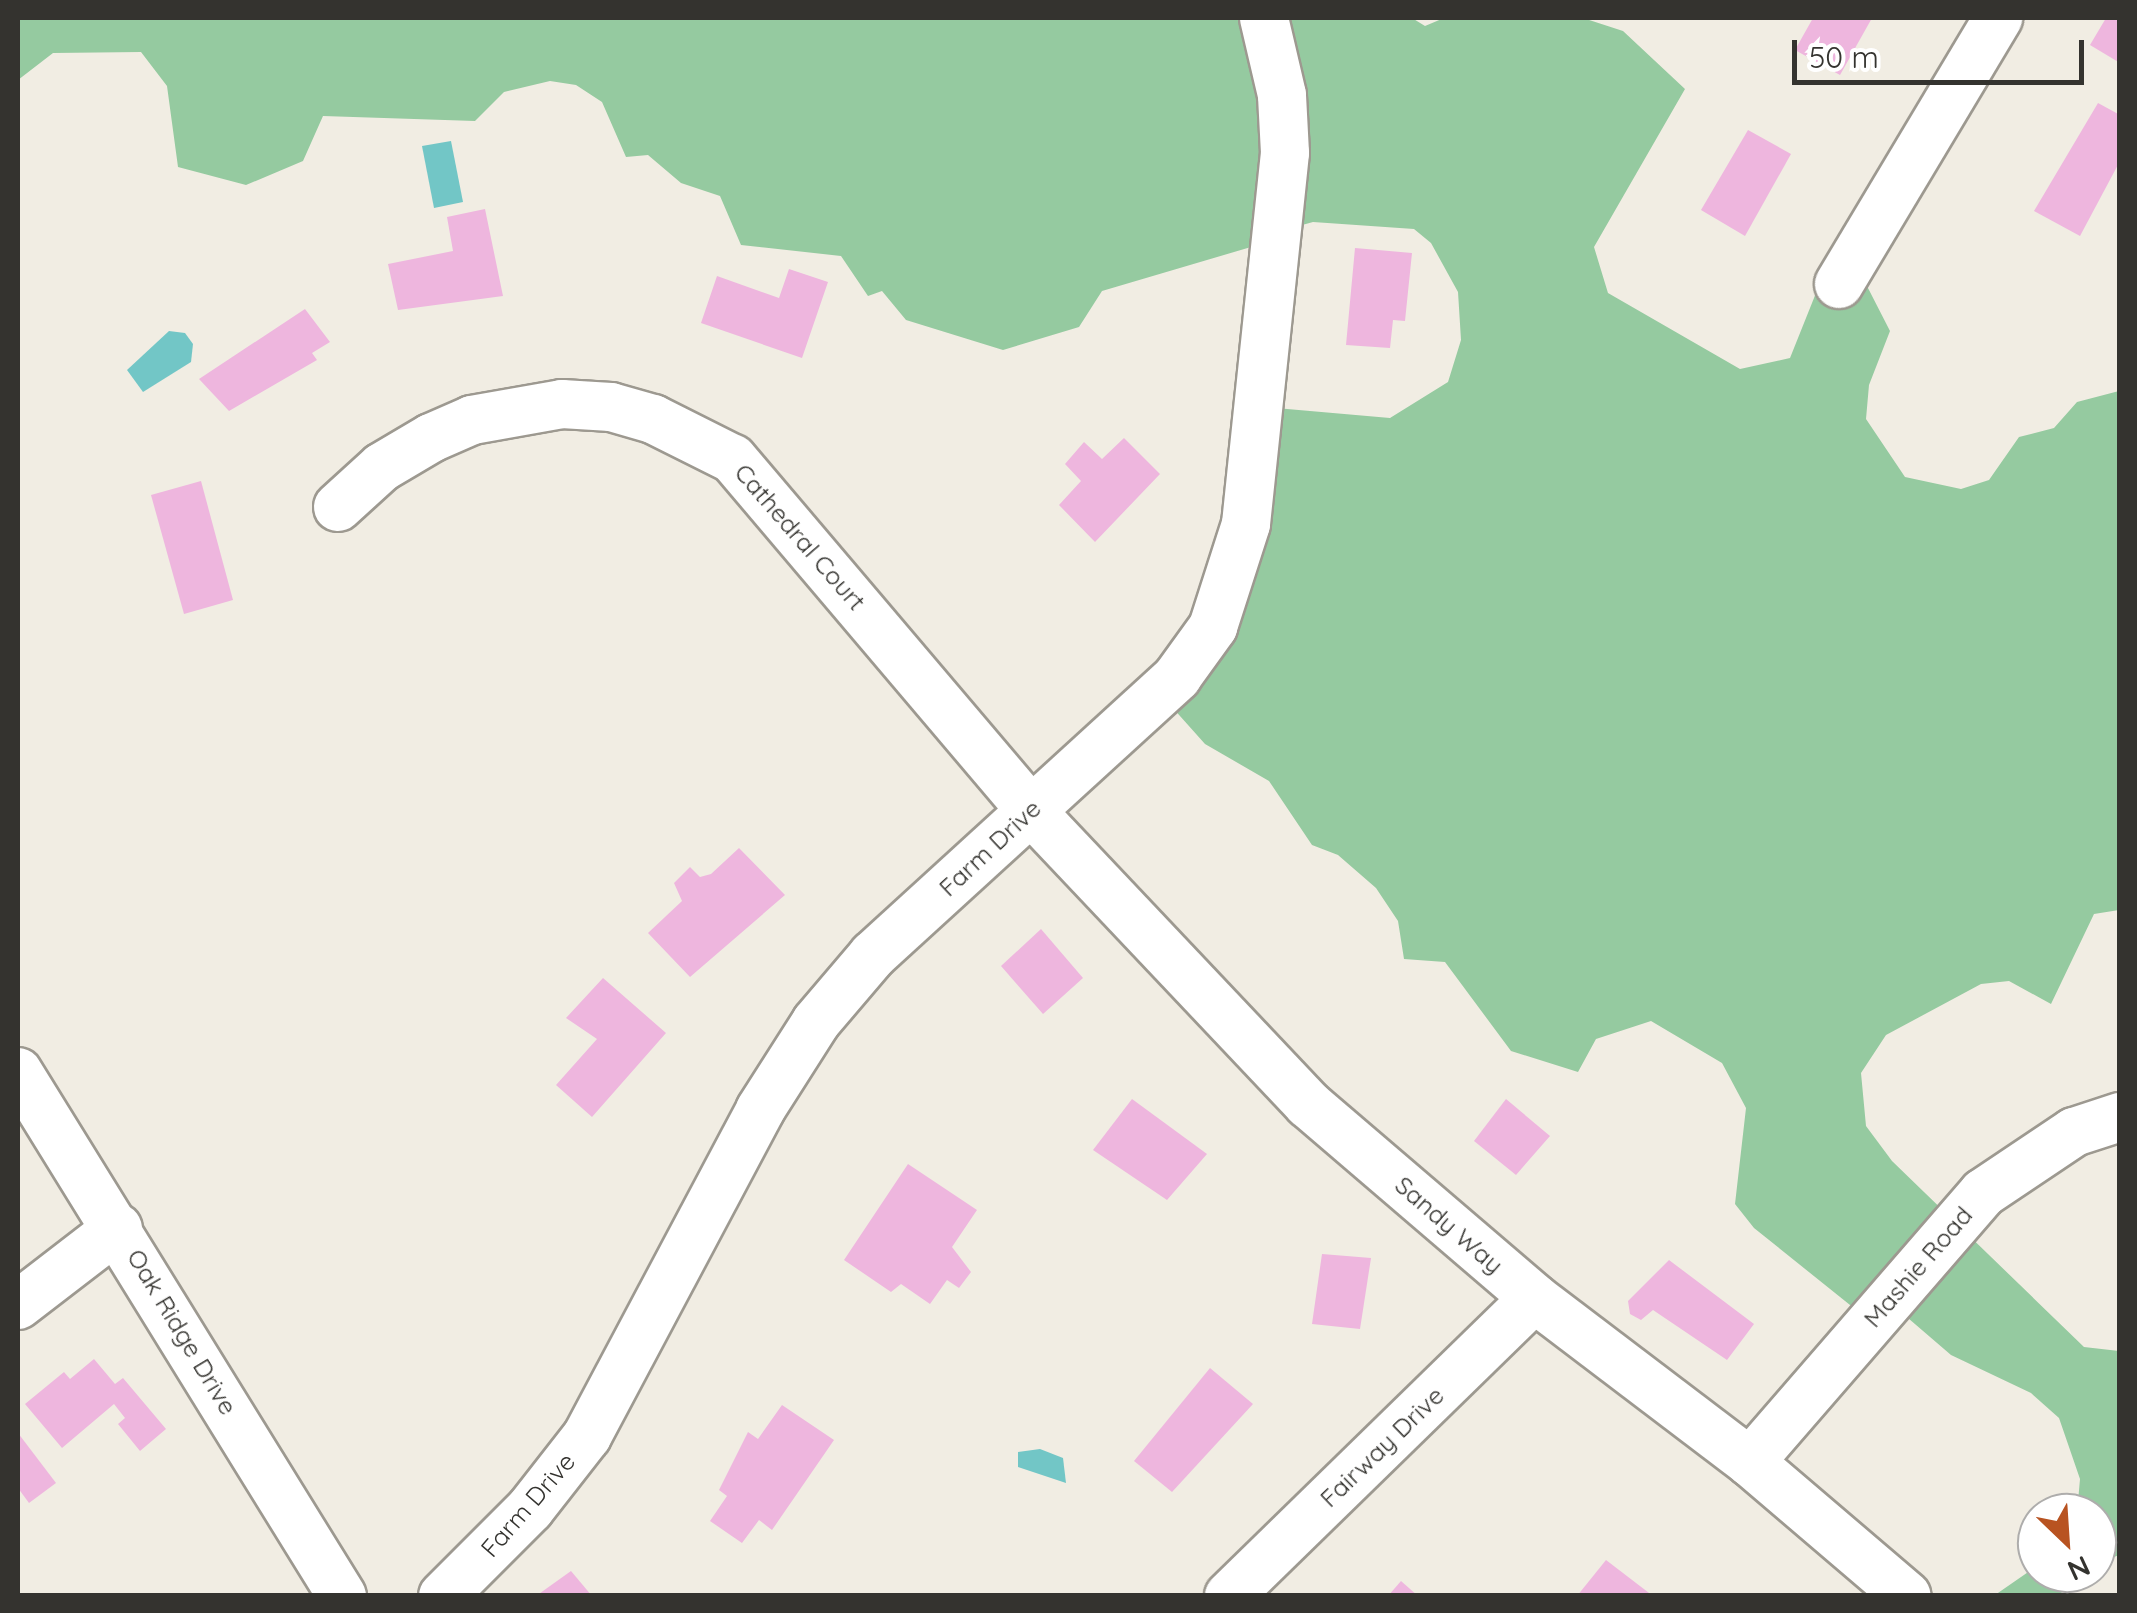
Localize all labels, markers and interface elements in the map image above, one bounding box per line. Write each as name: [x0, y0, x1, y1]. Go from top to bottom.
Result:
scale bar: [1797, 20, 2090, 82]
text: 50 m: [1809, 38, 1879, 76]
street label: Cathedral Court: [728, 458, 872, 616]
street label: Farm Drive: [933, 793, 1047, 903]
street label: Sandy Way: [1389, 1170, 1509, 1280]
street label: Mashie Road: [1857, 1201, 1979, 1333]
street label: Oak Ridge Drive: [121, 1244, 243, 1420]
street label: Fairway Drive: [1314, 1381, 1450, 1513]
street label: Farm Drive: [475, 1447, 581, 1563]
north arrow: [2017, 1493, 2117, 1593]
text: N: [2062, 1549, 2096, 1589]

